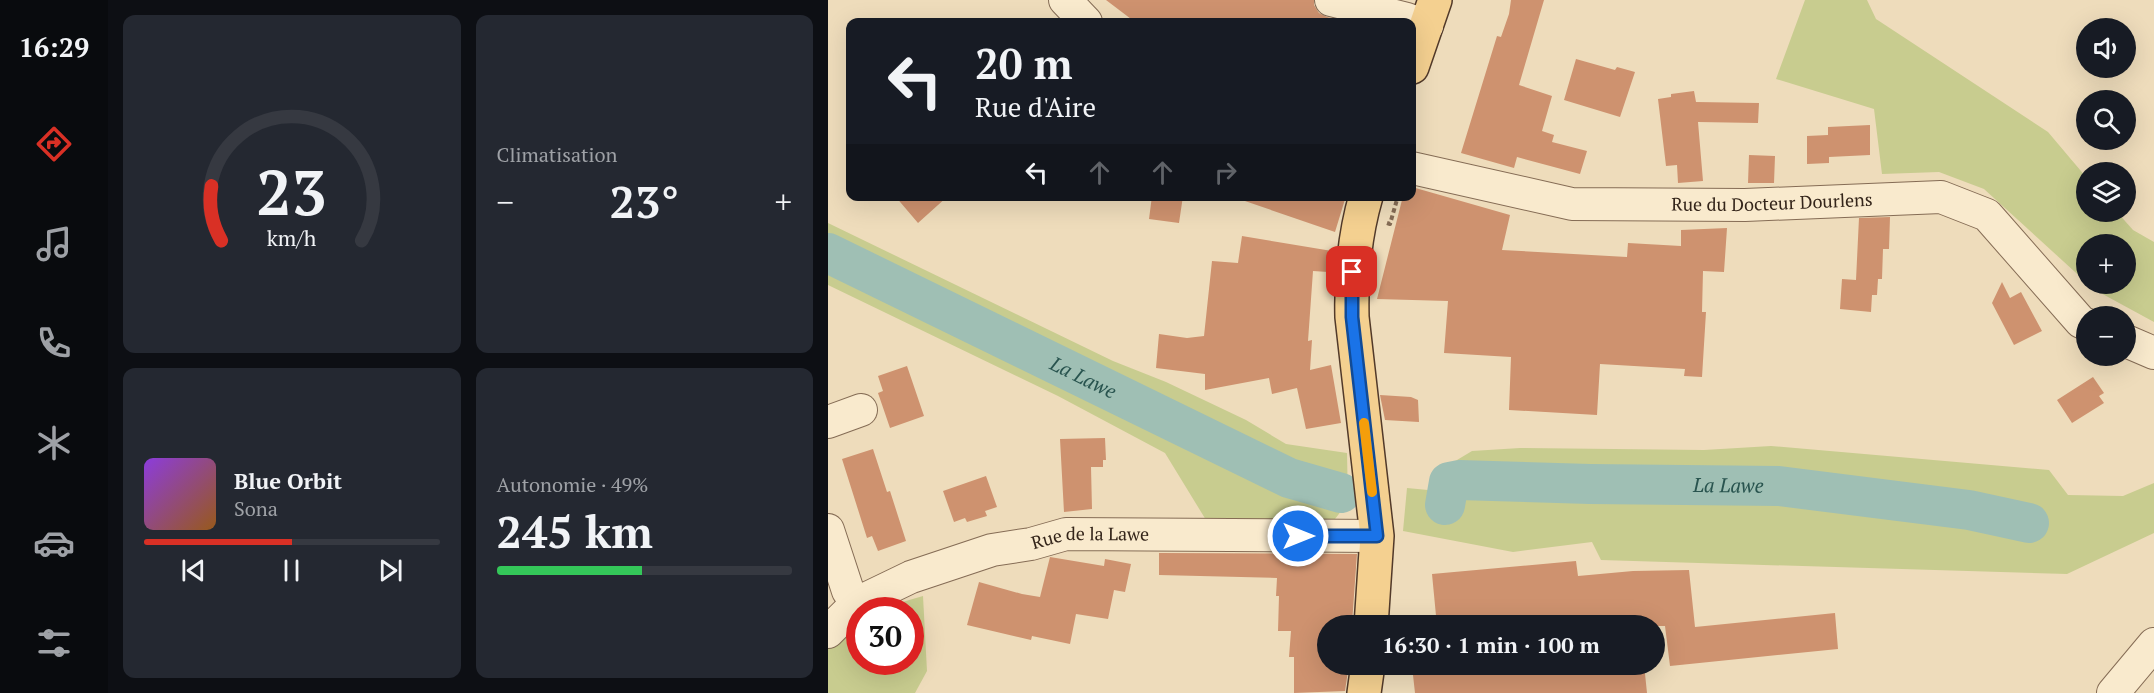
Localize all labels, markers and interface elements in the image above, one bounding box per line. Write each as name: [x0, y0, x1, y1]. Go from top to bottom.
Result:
map controls: [2076, 18, 2136, 366]
button: sound: [2076, 18, 2136, 78]
text: 16:29: [19, 29, 89, 65]
text: 20 m: [975, 35, 1073, 91]
icon: left: [876, 42, 954, 120]
text: Rue d'Aire: [975, 89, 1096, 125]
button: search: [2076, 90, 2136, 150]
icon: directions: [33, 123, 75, 165]
text: Climatisation: [497, 141, 617, 168]
text: 23: [256, 150, 327, 233]
icon: left: [1020, 156, 1053, 189]
icon: ahead: [1083, 156, 1116, 189]
icon: ahead: [1146, 156, 1179, 189]
icon: right: [1209, 156, 1242, 189]
button: layers: [2076, 162, 2136, 222]
text: 23°: [610, 171, 679, 231]
text: −: [497, 180, 514, 223]
text: +: [774, 180, 792, 223]
street label: Rue du Docteur Dourlens: [1671, 187, 1873, 216]
icon: music: [33, 223, 75, 265]
text: km/h: [267, 224, 317, 252]
button: +: [2076, 234, 2136, 294]
pin: [1326, 246, 1377, 297]
icon: arrive: [1335, 255, 1368, 288]
button: −: [2076, 306, 2136, 366]
icon: phone: [33, 322, 75, 364]
water label: La Lawe: [1045, 349, 1121, 405]
icon: climate: [33, 422, 75, 464]
text: Blue Orbit: [234, 466, 342, 495]
text: Autonomie · 49%: [497, 471, 648, 498]
water label: La Lawe: [1692, 471, 1764, 499]
text: Sona: [234, 495, 278, 522]
text: 245 km: [497, 501, 653, 561]
position arrow: [1266, 504, 1330, 568]
street label: Rue de la Lawe: [1028, 521, 1149, 554]
icon: car: [33, 522, 75, 564]
icon: previous: [177, 554, 210, 587]
icon: pause: [275, 554, 308, 587]
icon: next: [374, 554, 407, 587]
speed limit sign: 30: [846, 597, 924, 675]
icon: filters: [33, 622, 75, 664]
text: 16:30 · 1 min · 100 m: [1382, 630, 1600, 659]

